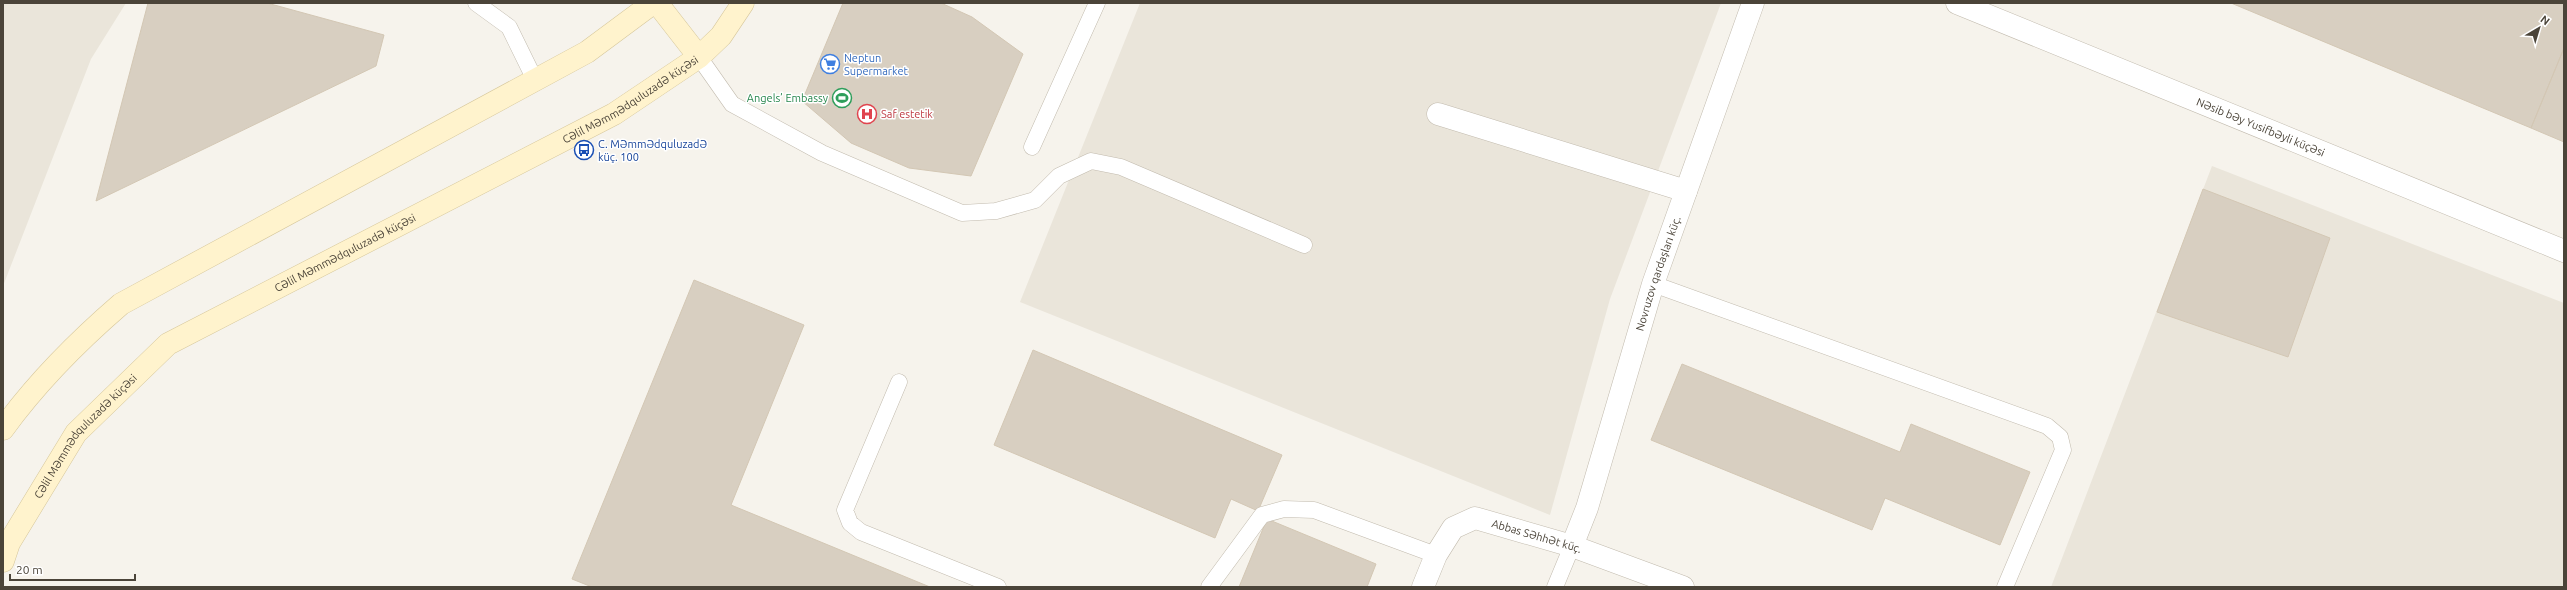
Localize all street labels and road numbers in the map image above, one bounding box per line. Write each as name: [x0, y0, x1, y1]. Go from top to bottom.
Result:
street label: Cəlil Məmmədquluzadə küçəsi: [560, 53, 700, 146]
street label: Nəsib bəy Yusifbəyli küçəsi: [2195, 95, 2327, 159]
street label: Cəlil Məmmədquluzadə küçəsi: [272, 211, 418, 294]
street label: Novruzov qardaşları küç.: [1634, 214, 1683, 332]
street label: Cəlil Məmmədquluzadə küçəsi: [32, 372, 139, 500]
street label: Abbas Səhhət küç.: [1490, 517, 1584, 555]

